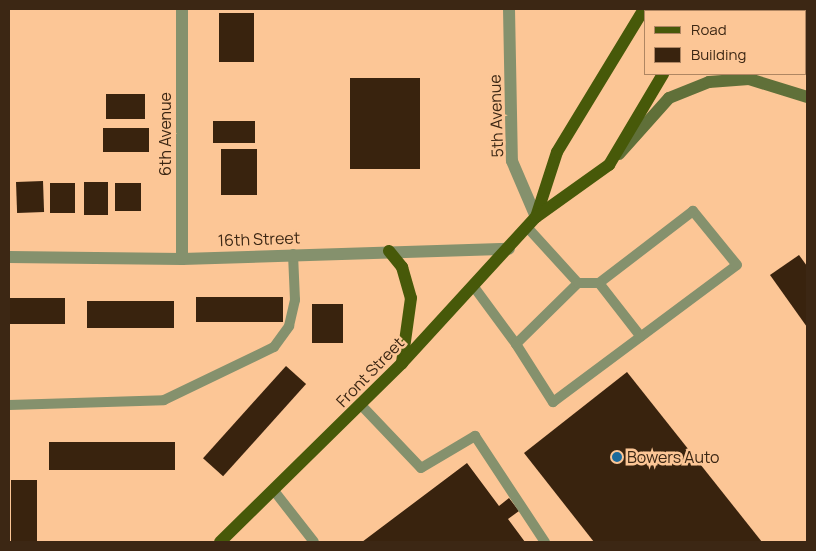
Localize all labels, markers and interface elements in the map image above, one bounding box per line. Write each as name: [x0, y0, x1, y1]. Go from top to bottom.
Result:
legend: [644, 10, 806, 75]
text: Road: [691, 19, 727, 40]
text: Building: [691, 44, 746, 65]
street label: 5th Avenue: [485, 74, 507, 158]
street label: 6th Avenue: [155, 92, 175, 176]
street label: 16th Street: [218, 228, 300, 250]
street label: Front Street: [332, 333, 408, 411]
place label: Bowers Auto: [627, 447, 720, 467]
marker: Bowers Auto: [611, 451, 623, 463]

